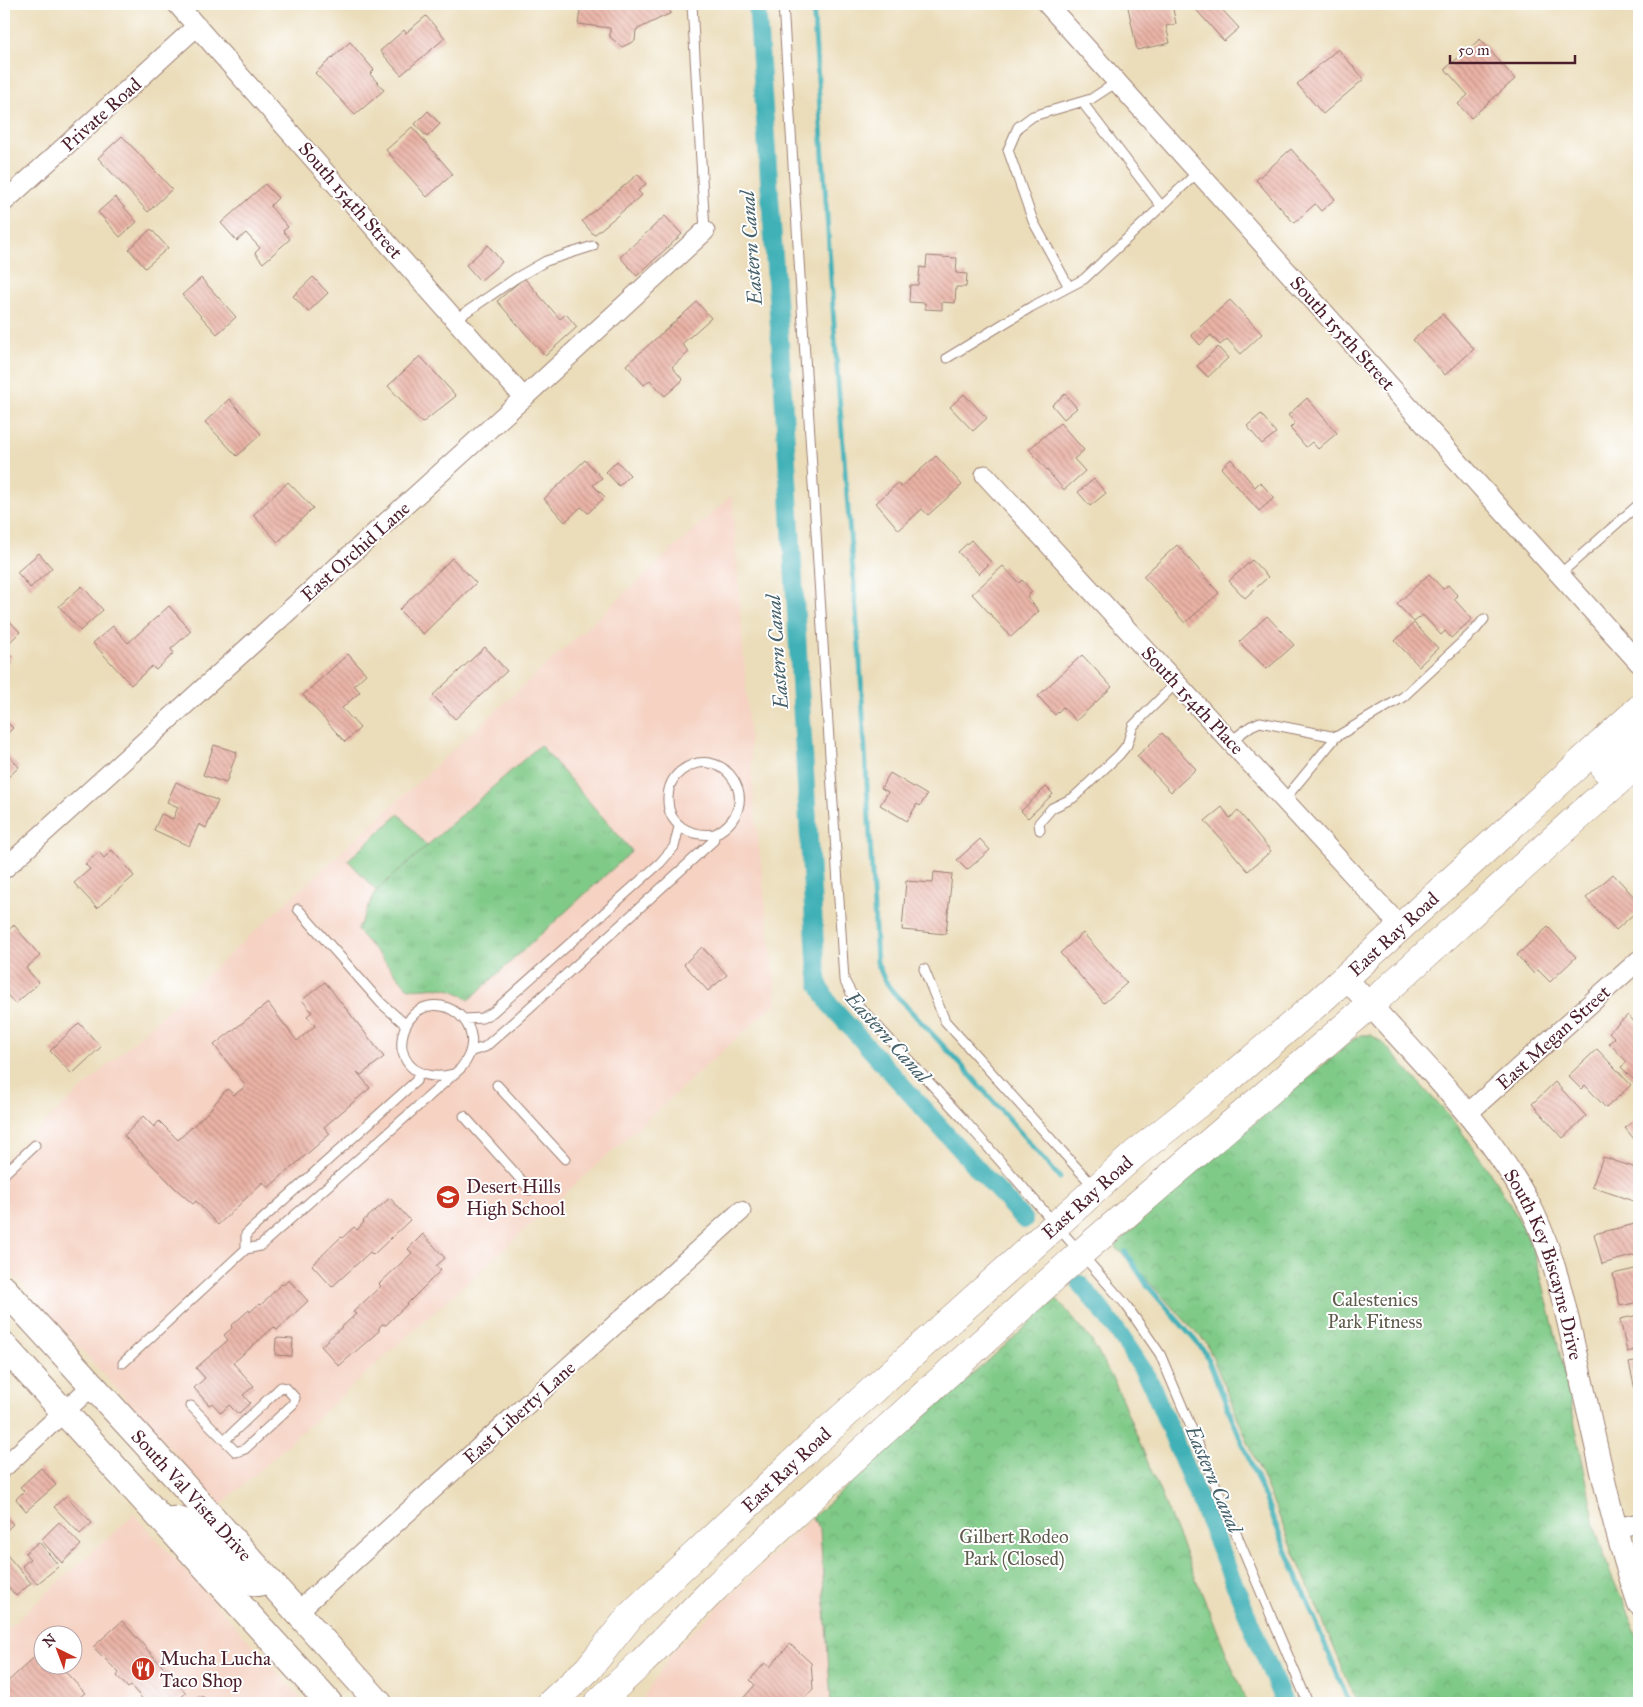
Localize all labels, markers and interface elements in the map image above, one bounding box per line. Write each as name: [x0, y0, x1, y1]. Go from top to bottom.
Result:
scale bar: [1450, 32, 1576, 64]
text: 50 m: [1458, 41, 1490, 59]
street label: Private Road: [57, 72, 146, 156]
street label: South 154th Street: [294, 137, 408, 264]
water label: Eastern Canal: [735, 188, 767, 307]
street label: South 155th Street: [1285, 271, 1400, 395]
street label: East Orchid Lane: [296, 496, 415, 606]
water label: Eastern Canal: [761, 592, 793, 711]
street label: South 154th Place: [1137, 641, 1249, 759]
street label: East Ray Road: [1344, 887, 1444, 981]
street label: East Megan Street: [1492, 980, 1616, 1095]
water label: Eastern Canal: [840, 986, 936, 1089]
street label: East Ray Road: [1037, 1150, 1138, 1244]
street label: South Key Biscayne Drive: [1499, 1165, 1588, 1362]
place label: Desert Hills High School: [466, 1175, 566, 1221]
school or university icon: Desert Hills High School: [435, 1184, 461, 1210]
park label: Calestenics Park Fitness: [1328, 1288, 1422, 1333]
street label: East Liberty Lane: [459, 1356, 580, 1469]
water label: Eastern Canal: [1180, 1421, 1248, 1538]
street label: East Ray Road: [737, 1422, 836, 1517]
street label: South Val Vista Drive: [126, 1425, 257, 1566]
park label: Gilbert Rodeo Park (Closed): [959, 1525, 1069, 1571]
north arrow: [32, 1624, 82, 1674]
text: N: [40, 1630, 60, 1651]
place label: Mucha Lucha Taco Shop: [160, 1647, 272, 1692]
restaurant icon: Mucha Lucha Taco Shop: [130, 1656, 156, 1682]

